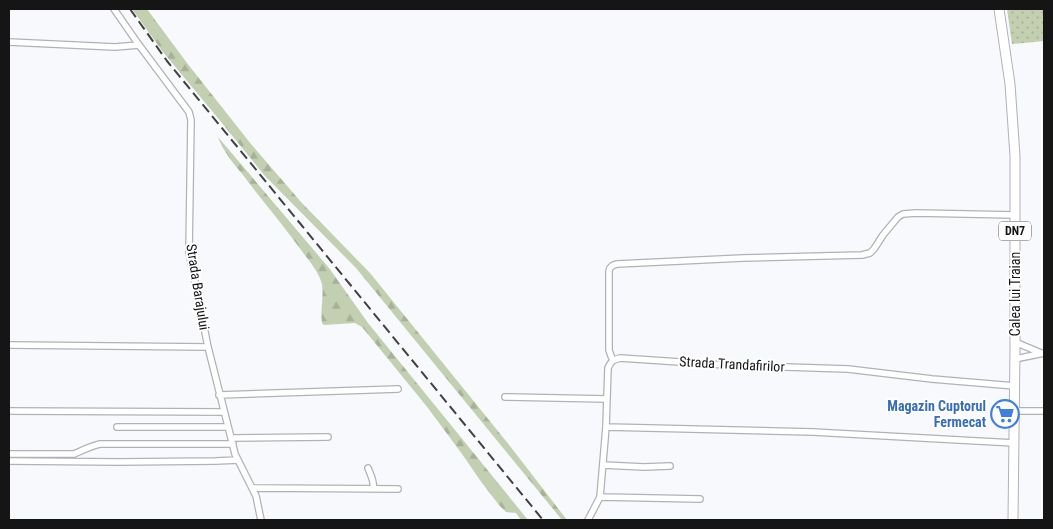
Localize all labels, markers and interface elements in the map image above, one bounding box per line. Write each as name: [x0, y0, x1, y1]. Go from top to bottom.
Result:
road number: DN7: [999, 222, 1031, 240]
street label: Strada Barajului: [183, 243, 213, 331]
street label: Calea lui Traian: [1007, 252, 1023, 336]
street label: Strada Trandafirilor: [679, 353, 785, 375]
place label: Magazin Cuptorul Fermecat: [887, 398, 986, 430]
supermarket icon: Magazin Cuptorul Fermecat: [990, 399, 1020, 429]

